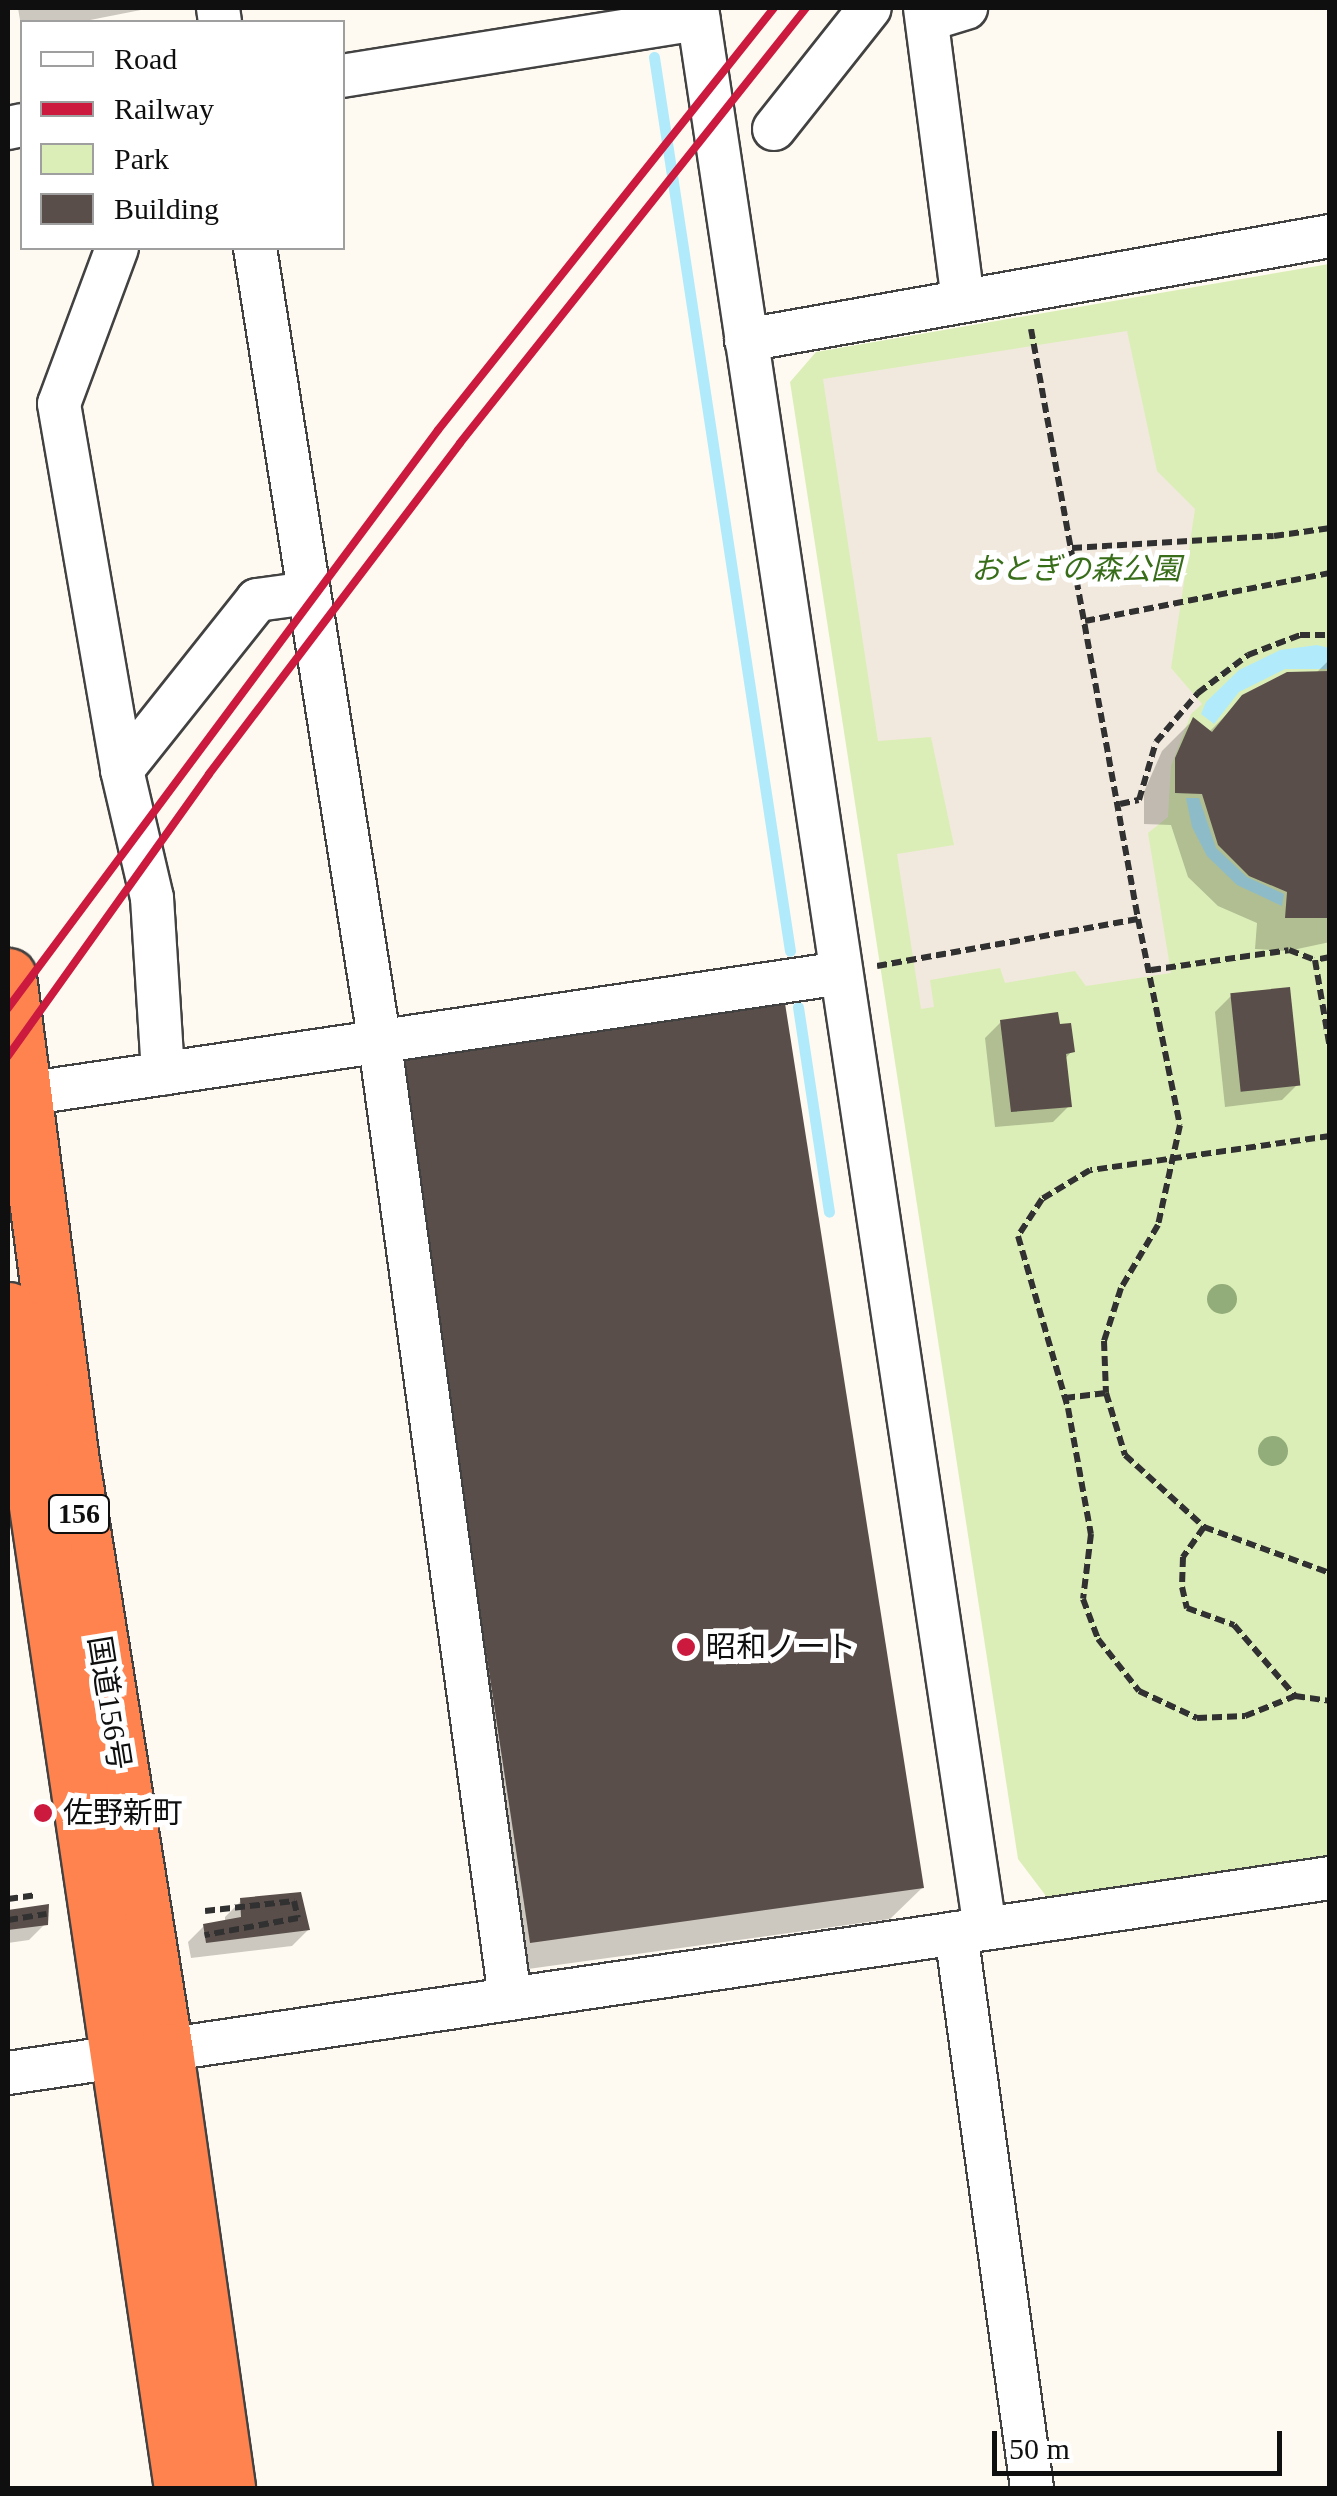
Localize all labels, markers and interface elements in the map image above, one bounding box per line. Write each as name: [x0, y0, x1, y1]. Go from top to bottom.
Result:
legend: [20, 20, 345, 250]
text: Road: [114, 42, 177, 75]
text: Railway: [114, 92, 214, 125]
text: Park: [114, 142, 169, 175]
text: Building: [114, 192, 219, 225]
park label: おとぎの森公園: [971, 551, 1181, 587]
road number: 156: [46, 1491, 112, 1537]
place label: 昭和ノート: [706, 1629, 856, 1665]
street label: 国道156号: [81, 1634, 137, 1772]
marker: 昭和ノート: [675, 1636, 697, 1658]
place label: 佐野新町: [63, 1795, 183, 1831]
marker: 佐野新町: [32, 1802, 54, 1824]
scale bar: [997, 2411, 1287, 2473]
text: 50 m: [1009, 2432, 1070, 2465]

